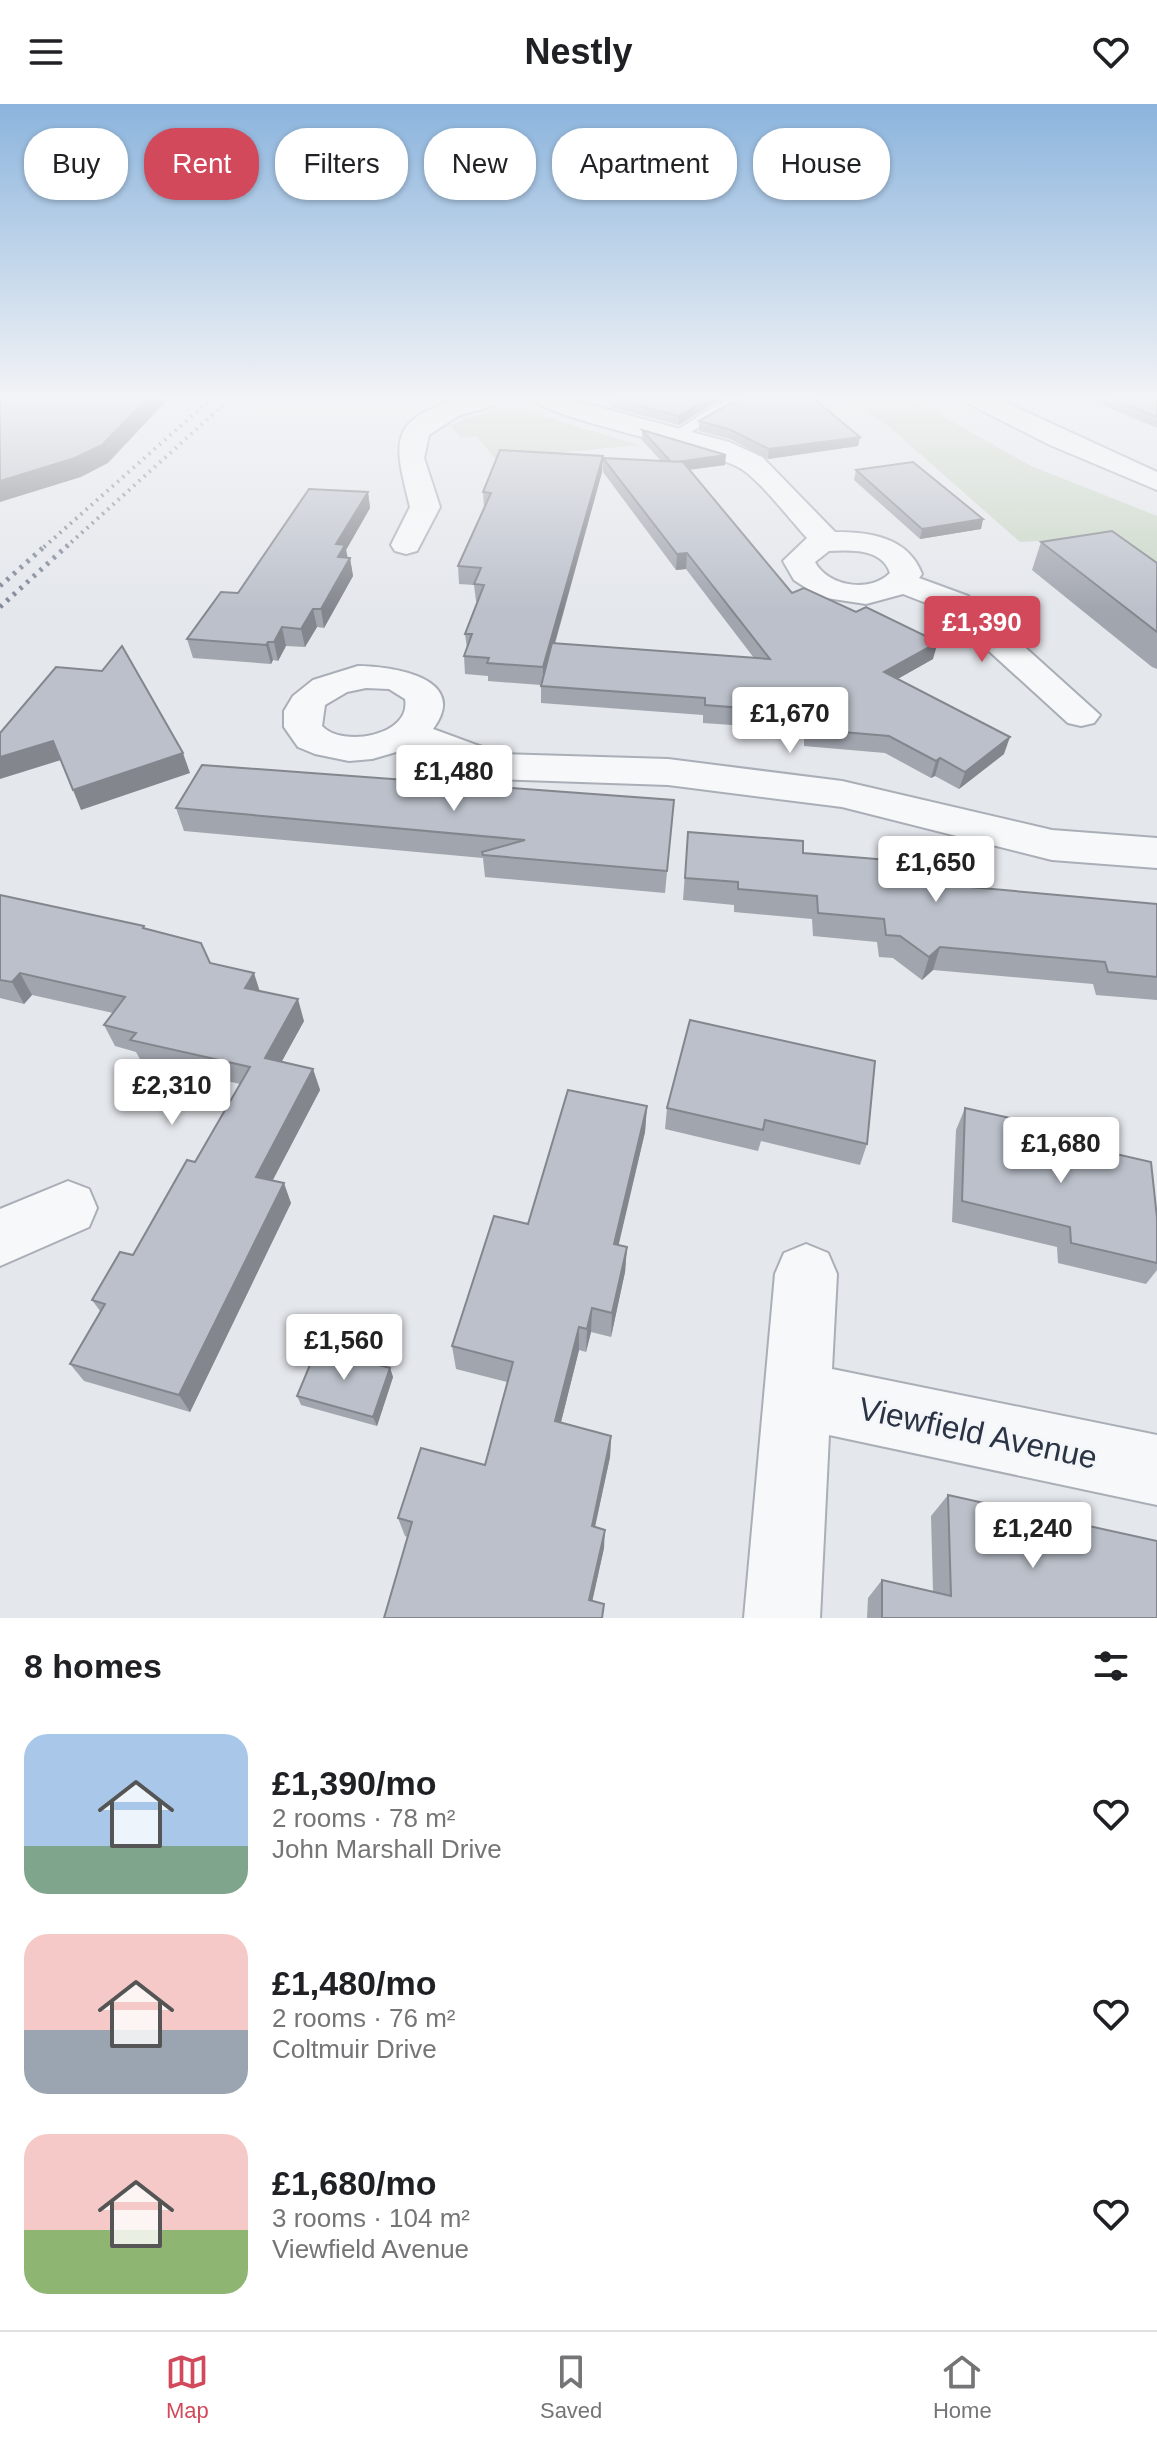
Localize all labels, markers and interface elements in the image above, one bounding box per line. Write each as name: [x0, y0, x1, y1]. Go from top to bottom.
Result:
icon: menu: [24, 30, 68, 74]
icon: heart: [1089, 30, 1133, 74]
text: Nestly: [524, 31, 633, 72]
chip: Buy: [24, 128, 128, 200]
chip: Rent: [144, 128, 259, 200]
chip: Filters: [275, 128, 408, 200]
chip: New: [424, 128, 536, 200]
chip: Apartment: [552, 128, 737, 200]
chip: House: [753, 128, 890, 200]
pin: £1,390: [917, 596, 1047, 664]
text: £1,390: [942, 607, 1022, 637]
pin: £1,670: [725, 687, 855, 755]
text: £1,670: [750, 698, 830, 728]
pin: £1,480: [389, 745, 519, 813]
text: £1,480: [414, 756, 494, 786]
pin: £1,650: [871, 836, 1001, 904]
text: £1,650: [896, 847, 976, 877]
pin: £2,310: [107, 1059, 237, 1127]
text: £2,310: [132, 1070, 212, 1100]
pin: £1,680: [996, 1117, 1126, 1185]
text: £1,680: [1021, 1128, 1101, 1158]
pin: £1,560: [279, 1314, 409, 1382]
text: £1,560: [304, 1325, 384, 1355]
street label: Viewfield Avenue: [856, 1390, 1100, 1476]
pin: £1,240: [968, 1502, 1098, 1570]
text: £1,240: [993, 1513, 1073, 1543]
icon: filters: [1089, 1644, 1133, 1688]
text: 8 homes: [24, 1647, 162, 1685]
text: £1,390/mo: [272, 1764, 436, 1802]
icon: home: [88, 1766, 184, 1862]
icon: heart: [1089, 1792, 1133, 1836]
text: 2 rooms · 78 m²: [272, 1803, 456, 1833]
text: John Marshall Drive: [272, 1834, 502, 1864]
text: £1,480/mo: [272, 1964, 436, 2002]
icon: home: [88, 1966, 184, 2062]
icon: heart: [1089, 1992, 1133, 2036]
text: 2 rooms · 76 m²: [272, 2003, 456, 2033]
text: Coltmuir Drive: [272, 2034, 437, 2064]
text: £1,680/mo: [272, 2164, 436, 2202]
icon: home: [88, 2166, 184, 2262]
icon: heart: [1089, 2192, 1133, 2236]
text: 3 rooms · 104 m²: [272, 2203, 470, 2233]
text: Viewfield Avenue: [272, 2234, 469, 2264]
tab: Map: [165, 2350, 209, 2424]
tab: Saved: [540, 2350, 602, 2424]
tab: Home: [933, 2350, 992, 2424]

